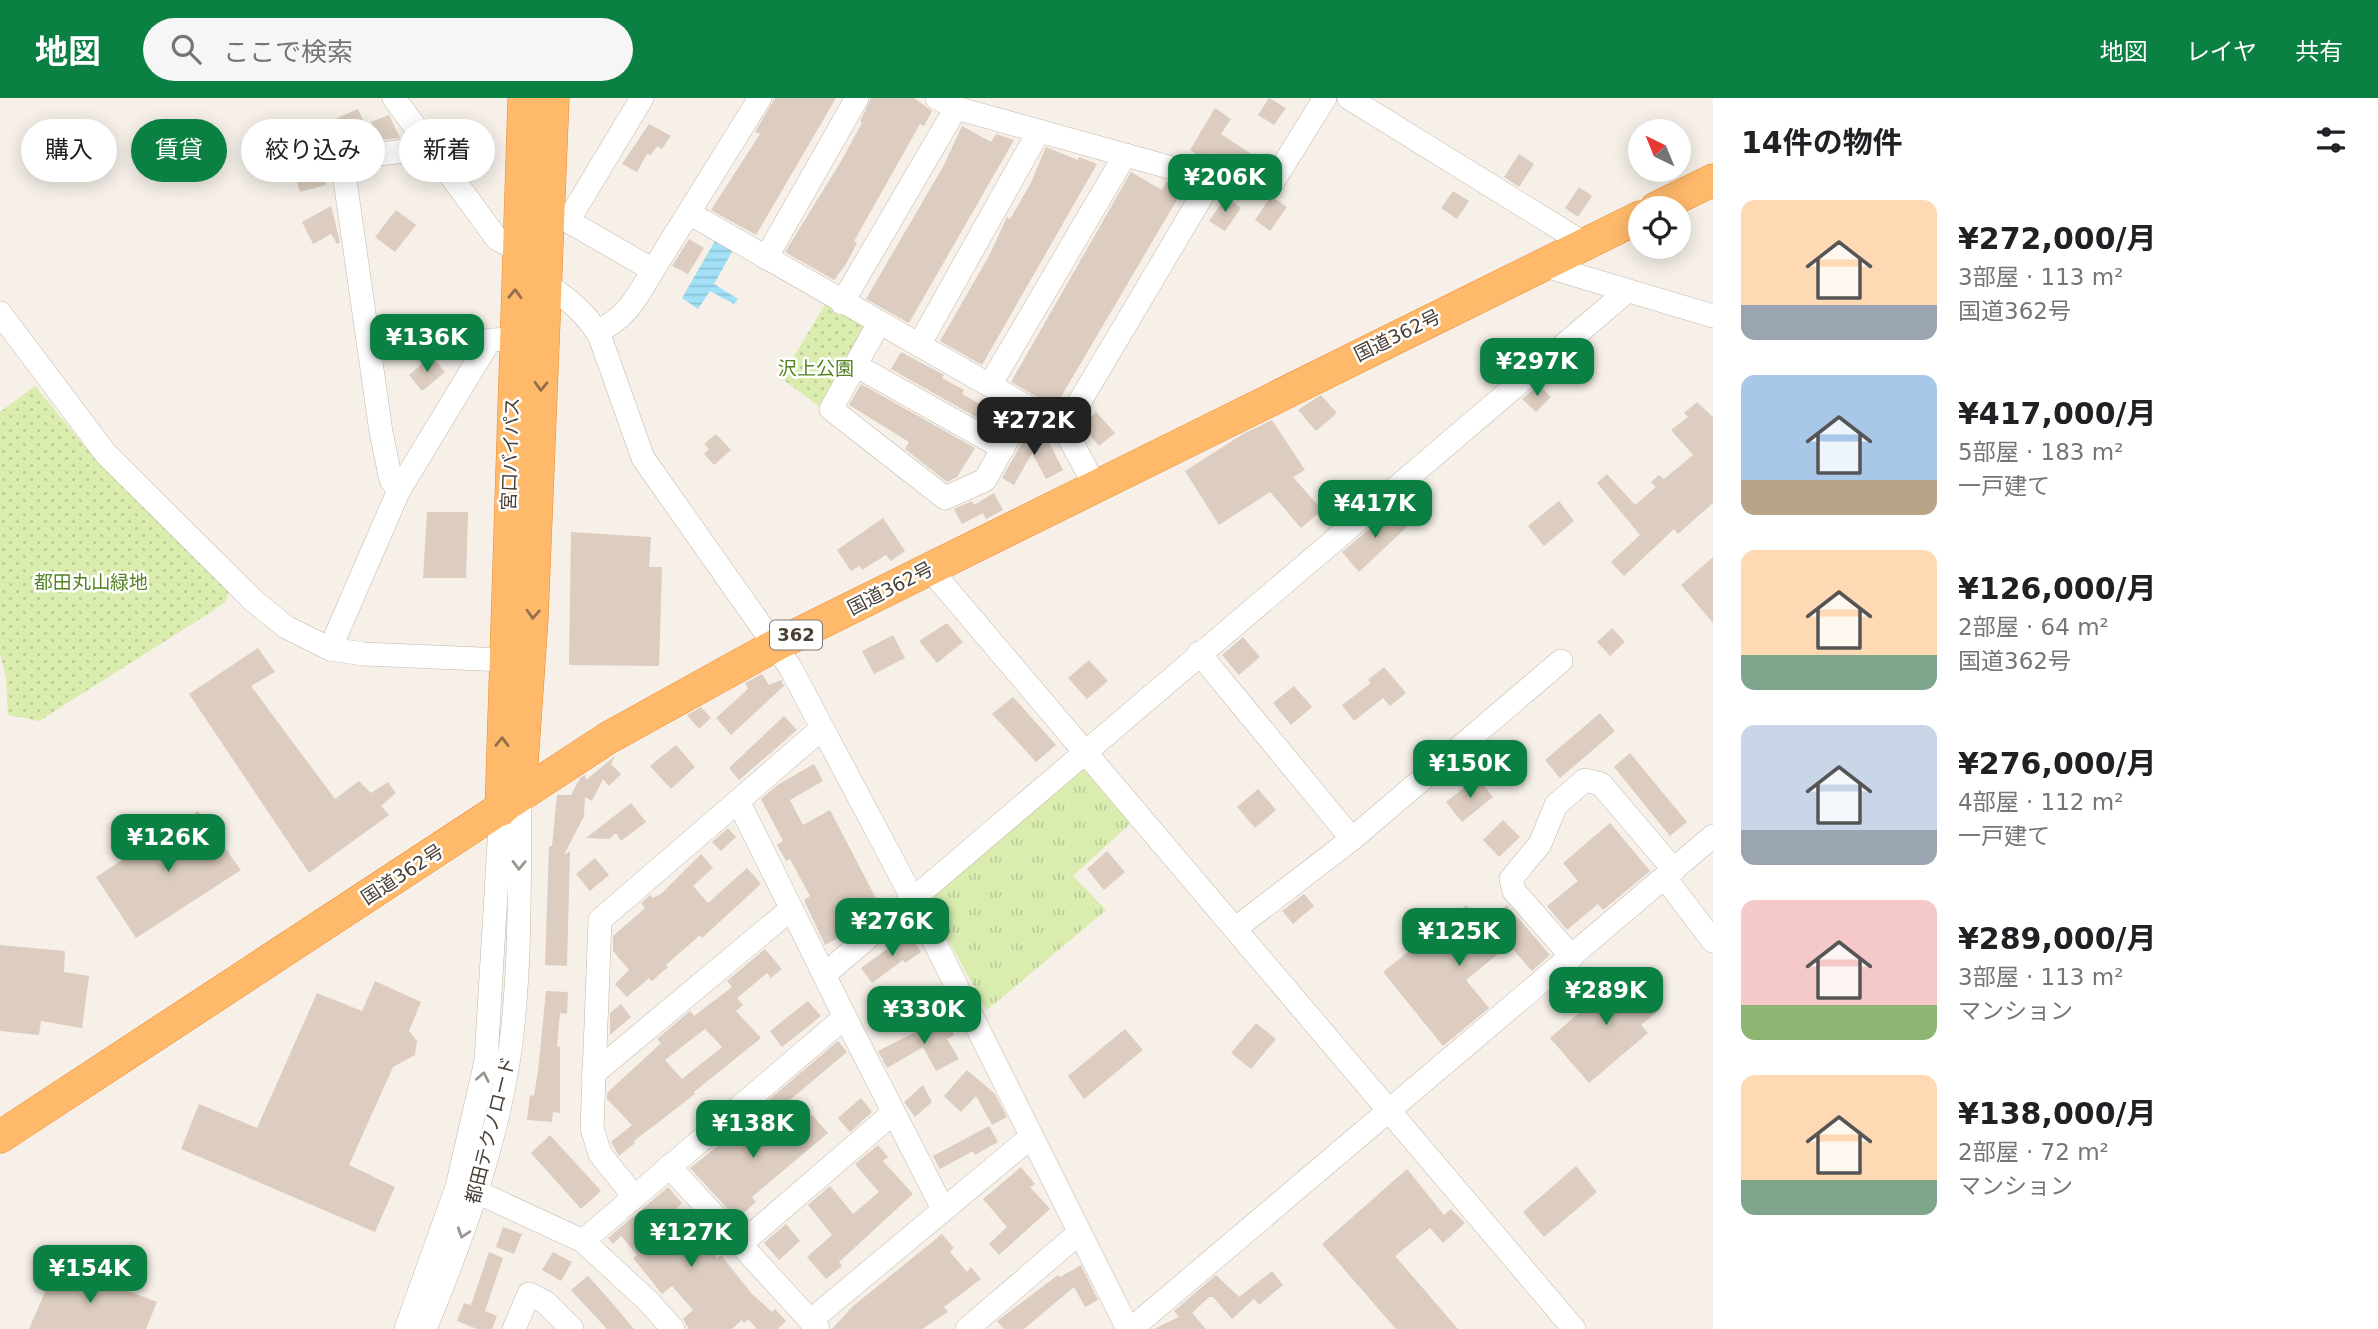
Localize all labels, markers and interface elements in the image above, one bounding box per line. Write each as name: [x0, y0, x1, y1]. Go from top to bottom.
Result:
search box: [143, 18, 633, 81]
icon: search: [167, 30, 205, 68]
text: 地図: [35, 32, 101, 71]
text: ここで検索: [223, 37, 353, 67]
text: 地図: [2100, 38, 2148, 66]
text: レイヤ: [2186, 38, 2257, 66]
text: 共有: [2295, 38, 2343, 66]
chip: 購入: [21, 119, 117, 182]
chip: 賃貸: [131, 119, 227, 182]
chip: 絞り込み: [241, 119, 385, 182]
chip: 新着: [399, 119, 495, 182]
north arrow: [1628, 119, 1690, 182]
map controls: [1628, 119, 1691, 259]
icon: filters: [2312, 121, 2350, 159]
text: 14件の物件: [1741, 125, 1903, 160]
pin: ¥206K: [1176, 155, 1274, 214]
text: ¥206K: [1184, 164, 1266, 190]
button: locate: [1628, 196, 1691, 259]
text: ¥272,000/月: [1958, 221, 2156, 256]
icon: home: [1797, 228, 1881, 312]
text: 3部屋 · 113 m²: [1958, 264, 2123, 290]
one-way arrow: [508, 289, 523, 300]
text: 国道362号: [1958, 298, 2071, 324]
street label: 国道362号: [1350, 305, 1444, 365]
pin: ¥136K: [378, 314, 476, 374]
text: ¥136K: [386, 324, 468, 350]
pin: ¥297K: [1488, 338, 1586, 398]
text: ¥297K: [1496, 348, 1578, 374]
park label: 沢上公園: [778, 357, 854, 379]
one-way arrow: [534, 381, 549, 392]
text: ¥417,000/月: [1958, 396, 2156, 431]
street label: 宮口バイパス: [497, 397, 523, 511]
pin: ¥272K: [985, 398, 1083, 457]
icon: home: [1797, 403, 1881, 487]
text: ¥272K: [993, 407, 1075, 433]
text: 5部屋 · 183 m²: [1958, 439, 2123, 465]
text: 一戸建て: [1958, 473, 2050, 499]
pin: ¥417K: [1326, 480, 1424, 540]
text: ¥417K: [1334, 490, 1416, 516]
street label: 国道362号: [843, 557, 937, 619]
park label: 都田丸山緑地: [34, 571, 148, 593]
text: ¥126,000/月: [1958, 571, 2156, 606]
icon: home: [1797, 578, 1881, 662]
one-way arrow: [525, 609, 540, 620]
text: 2部屋 · 64 m²: [1958, 614, 2109, 640]
road number: 362: [770, 620, 822, 650]
text: 国道362号: [1958, 648, 2071, 674]
one-way arrow: [494, 736, 510, 747]
pin: ¥150K: [1421, 740, 1519, 800]
text: ¥276,000/月: [1958, 746, 2156, 781]
text: ¥150K: [1429, 750, 1511, 776]
icon: home: [1797, 753, 1881, 837]
text: 4部屋 · 112 m²: [1958, 789, 2123, 815]
pin: ¥126K: [119, 814, 217, 874]
text: 一戸建て: [1958, 823, 2050, 849]
text: ¥126K: [127, 824, 209, 850]
street label: 国道362号: [357, 839, 447, 909]
one-way arrow: [511, 861, 527, 871]
pin: ¥276K: [843, 898, 941, 958]
text: ¥276K: [851, 908, 933, 934]
pin: ¥125K: [1410, 908, 1508, 968]
text: ¥125K: [1418, 918, 1500, 944]
text: ¥289,000/月: [1958, 921, 2156, 956]
icon: home: [1797, 928, 1881, 1012]
text: 3部屋 · 113 m²: [1958, 964, 2123, 990]
pin: ¥289K: [1557, 968, 1655, 1027]
text: ¥289K: [1565, 977, 1647, 1003]
pin: ¥330K: [875, 986, 973, 1046]
text: ¥330K: [883, 996, 965, 1022]
text: マンション: [1958, 998, 2073, 1024]
street label: 都田テクノロード: [461, 1054, 519, 1206]
one-way arrow: [474, 1071, 489, 1083]
text: ¥138,000/月: [1958, 1096, 2156, 1131]
pin: ¥138K: [704, 1100, 802, 1160]
icon: home: [1797, 1103, 1881, 1187]
text: ¥138K: [712, 1110, 794, 1136]
text: 2部屋 · 72 m²: [1958, 1139, 2109, 1165]
text: マンション: [1958, 1173, 2073, 1199]
pin: ¥127K: [642, 1210, 740, 1269]
text: ¥127K: [650, 1219, 732, 1245]
one-way arrow: [457, 1227, 471, 1239]
pin: ¥154K: [41, 1246, 139, 1305]
text: ¥154K: [49, 1255, 131, 1281]

